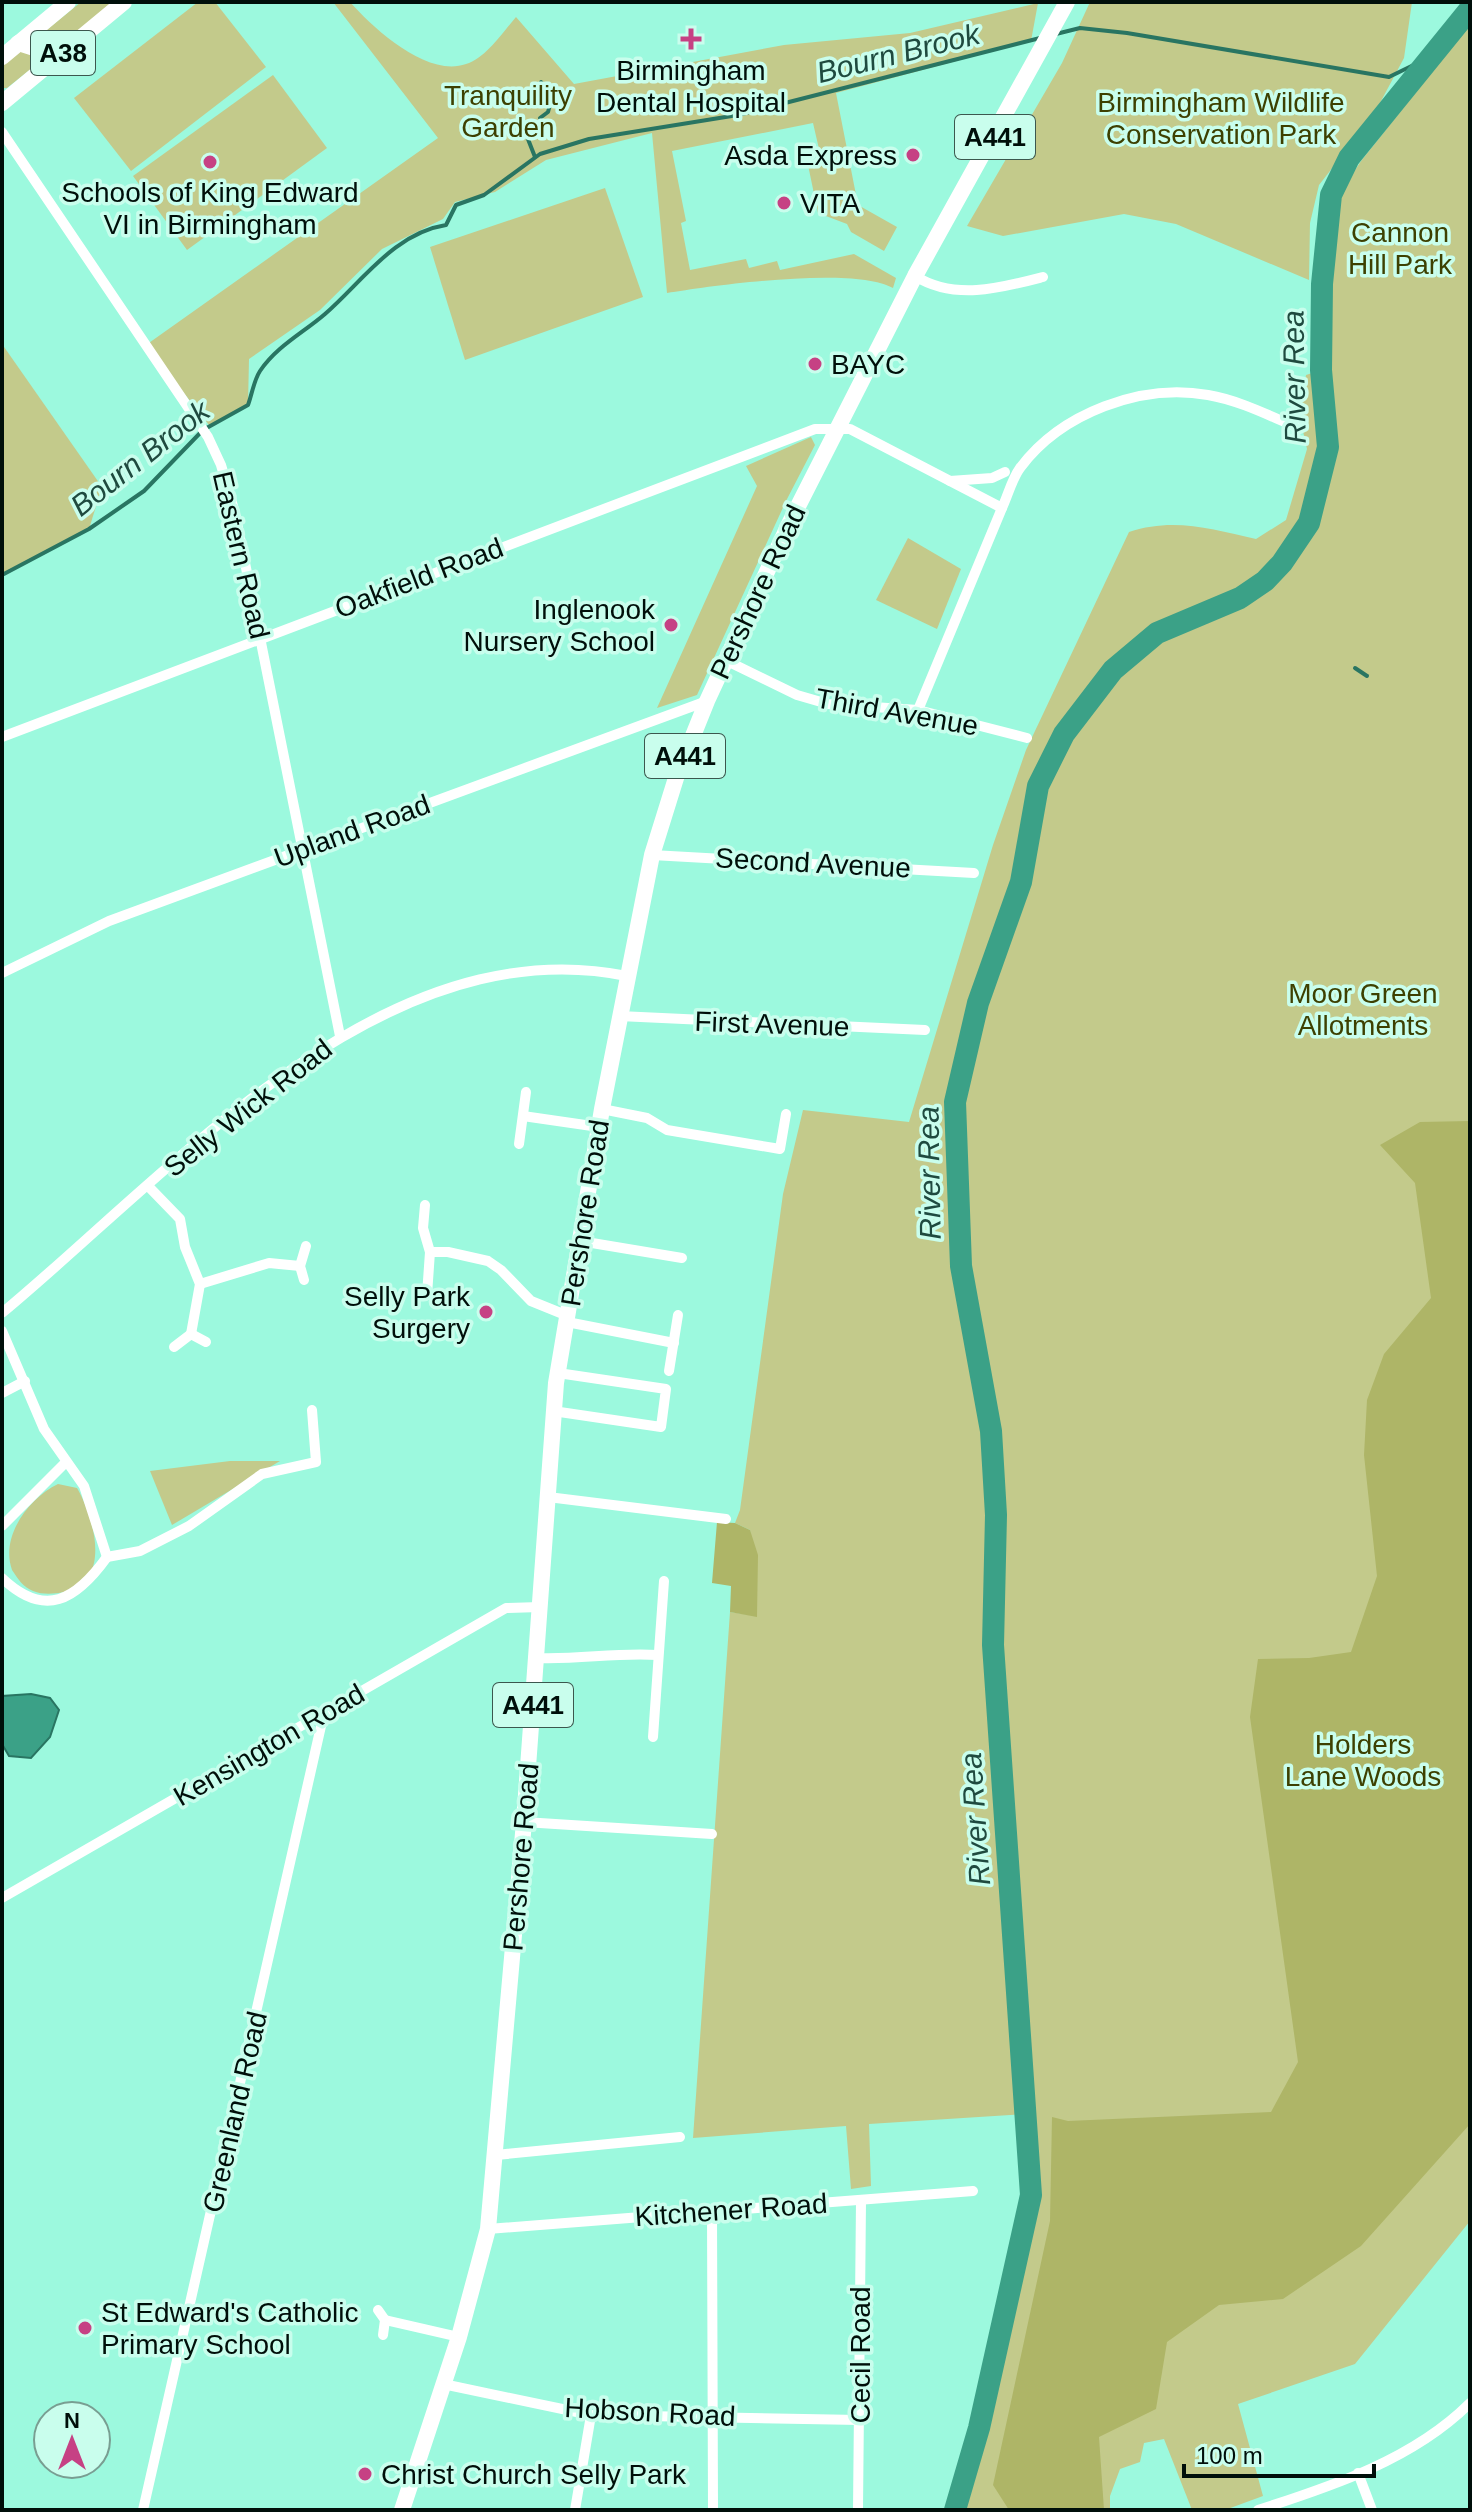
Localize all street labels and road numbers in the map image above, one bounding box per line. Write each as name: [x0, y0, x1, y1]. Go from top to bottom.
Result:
road number: A38: [31, 31, 95, 75]
road number: A441: [955, 115, 1035, 159]
street label: Eastern Road: [207, 468, 275, 642]
street label: Pershore Road: [704, 500, 812, 684]
street label: Oakfield Road: [331, 532, 507, 624]
street label: Third Avenue: [813, 682, 981, 742]
road number: A441: [645, 734, 725, 778]
street label: Upland Road: [270, 788, 434, 874]
street label: Second Avenue: [714, 842, 912, 884]
street label: First Avenue: [694, 1006, 850, 1042]
street label: Selly Wick Road: [158, 1033, 338, 1183]
street label: Pershore Road: [555, 1118, 615, 1308]
street label: Kensington Road: [168, 1678, 370, 1812]
road number: A441: [493, 1683, 573, 1727]
street label: Pershore Road: [497, 1762, 545, 1952]
street label: Greenland Road: [197, 2008, 273, 2216]
street label: Kitchener Road: [634, 2188, 828, 2232]
street label: Cecil Road: [845, 2287, 876, 2423]
street label: Hobson Road: [564, 2392, 736, 2432]

